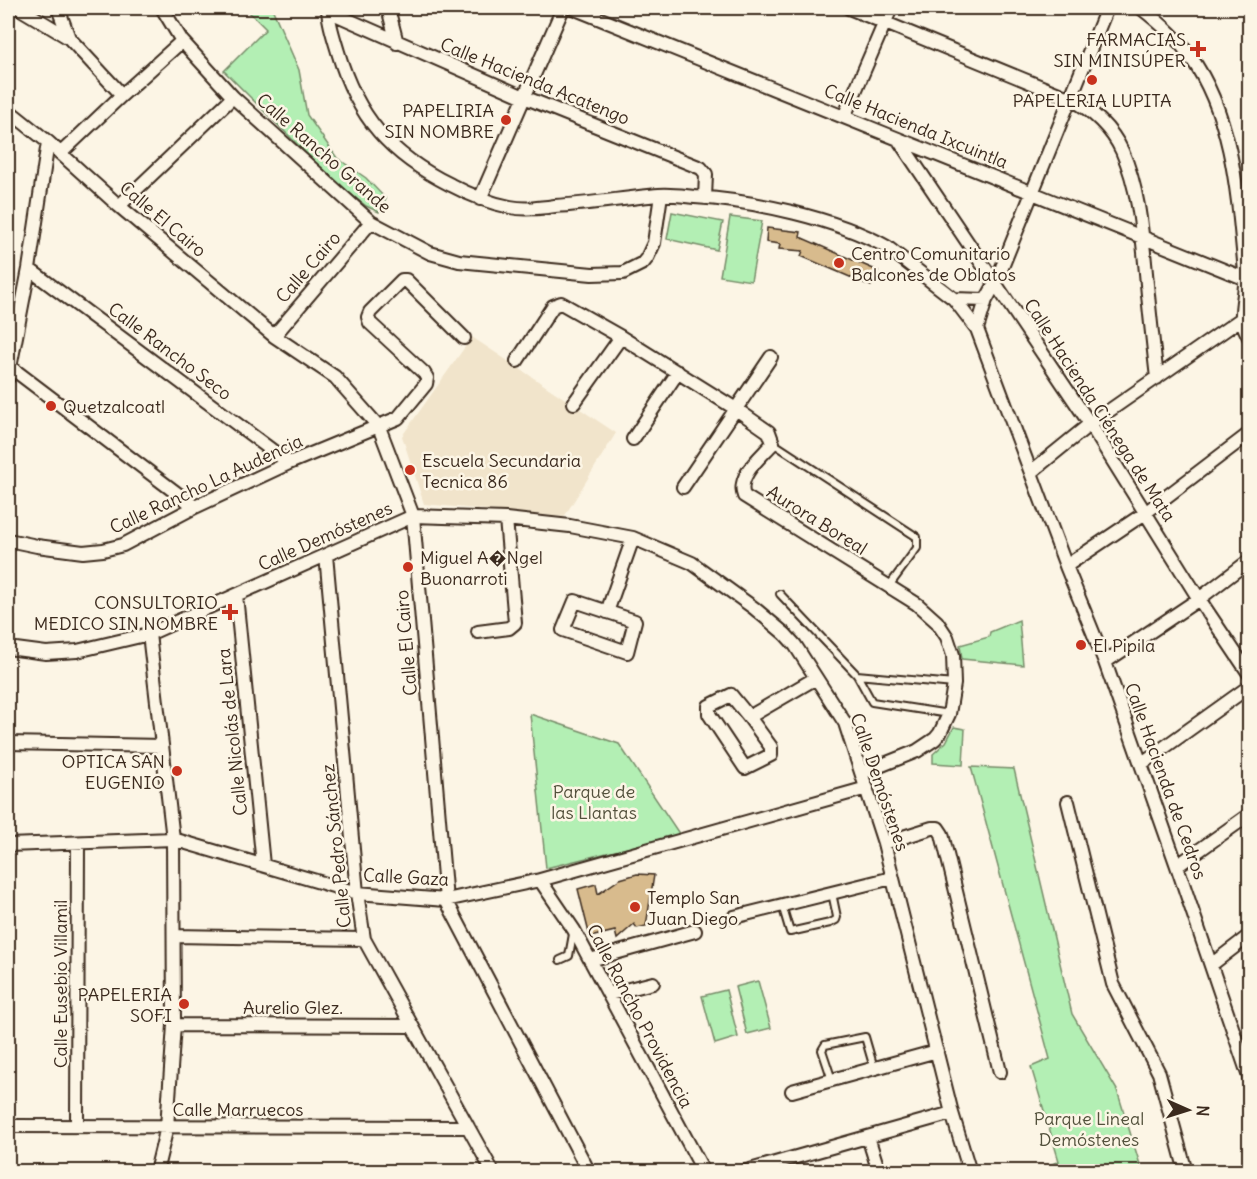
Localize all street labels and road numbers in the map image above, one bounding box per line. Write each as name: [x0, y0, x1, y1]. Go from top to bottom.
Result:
street label: Calle Hacienda Acatengo: [437, 32, 633, 130]
street label: Calle Hacienda Ixcuintla: [821, 79, 1011, 173]
street label: Calle Rancho Grande: [252, 88, 396, 218]
street label: Calle El Cairo: [115, 176, 211, 262]
street label: Calle Cairo: [271, 226, 345, 308]
street label: Calle Hacienda Ciénega de Mata: [1019, 294, 1181, 526]
street label: Calle Rancho Seco: [104, 297, 236, 405]
street label: Calle Rancho La Audencia: [106, 429, 306, 539]
street label: Aurora Boreal: [763, 480, 871, 560]
street label: Calle Demóstenes: [254, 496, 396, 576]
street label: Calle El Cairo: [390, 589, 422, 697]
street label: Calle Nicolás de Lara: [212, 647, 252, 817]
street label: Calle Hacienda de Cedros: [1120, 680, 1212, 882]
street label: Calle Demóstenes: [846, 710, 914, 854]
street label: Calle Pedro Sánchez: [316, 763, 356, 929]
street label: Calle Gaza: [362, 863, 450, 891]
street label: Calle Eusebio Villamil: [49, 900, 72, 1068]
street label: Calle Rancho Providencia: [582, 920, 698, 1112]
street label: Aurelio Glez.: [243, 996, 343, 1019]
street label: Calle Marruecos: [173, 1098, 303, 1121]

